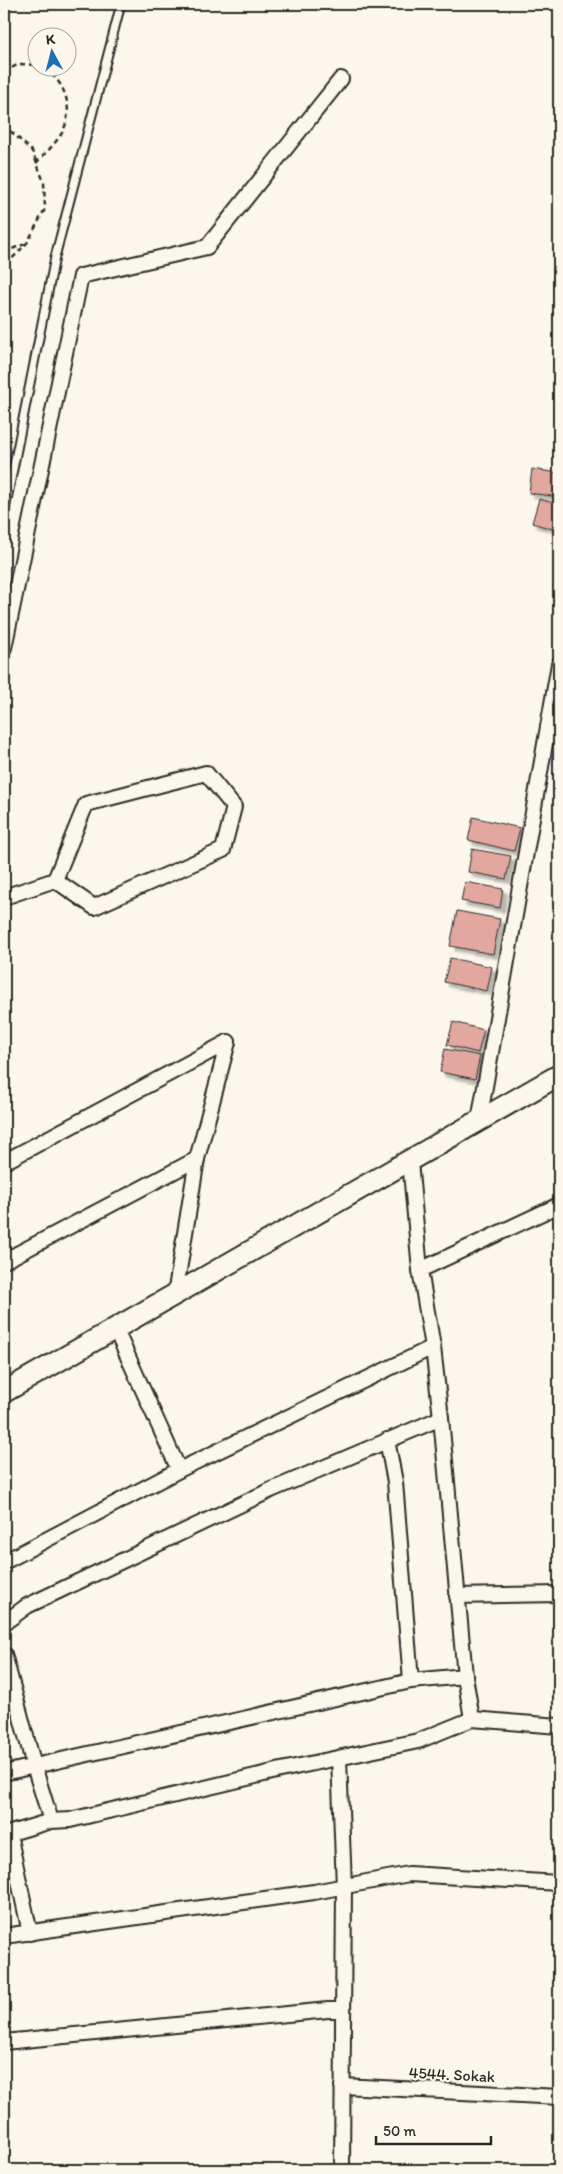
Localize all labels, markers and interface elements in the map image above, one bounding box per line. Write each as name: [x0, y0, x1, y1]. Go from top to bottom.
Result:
north arrow: [28, 28, 78, 78]
text: K: [45, 30, 57, 49]
street label: 4544. Sokak: [408, 2063, 496, 2086]
scale bar: [376, 2114, 490, 2146]
text: 50 m: [383, 2122, 416, 2140]

